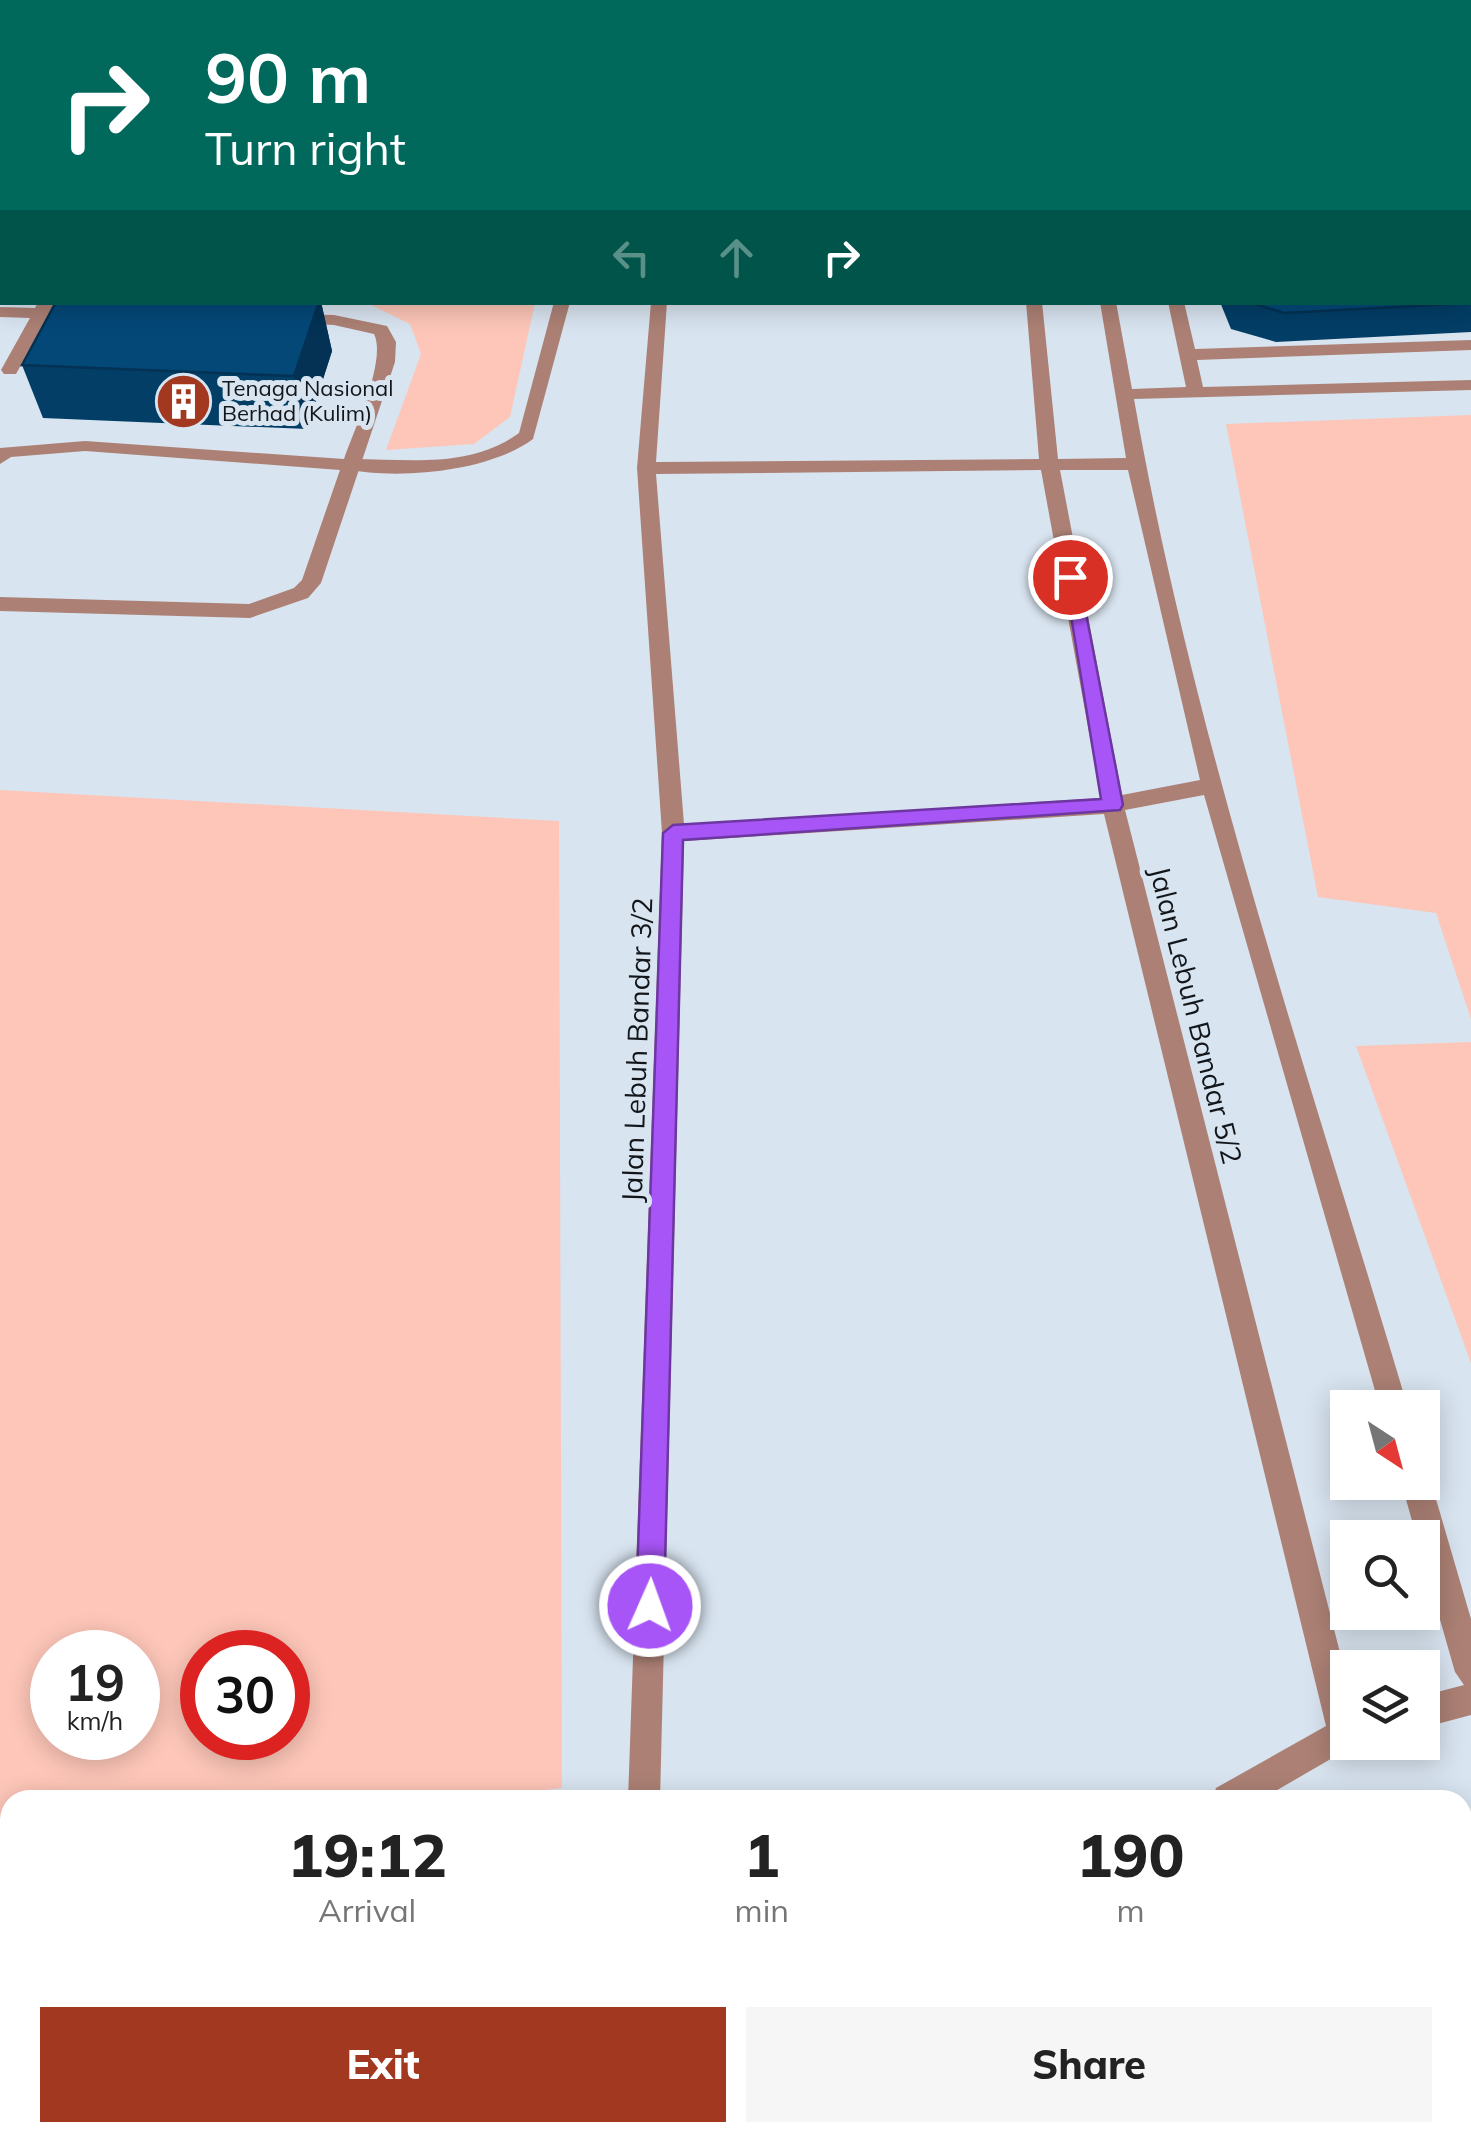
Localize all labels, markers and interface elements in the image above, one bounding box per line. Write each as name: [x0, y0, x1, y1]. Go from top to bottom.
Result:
text: 90 m: [205, 33, 371, 121]
icon: right: [40, 40, 170, 170]
text: Turn right: [205, 120, 406, 176]
icon: left: [604, 230, 659, 285]
icon: ahead: [709, 230, 764, 285]
icon: right: [814, 230, 869, 285]
building icon: Tenaga Nasional Berhad (Kulim): [153, 371, 213, 431]
place label: Tenaga Nasional Berhad (Kulim): [222, 374, 394, 427]
pin: [1028, 535, 1113, 620]
icon: arrive: [1043, 550, 1098, 605]
street label: Jalan Lebuh Bandar 5/2: [1143, 863, 1250, 1167]
street label: Jalan Lebuh Bandar 3/2: [614, 897, 659, 1203]
north arrow: [1330, 1390, 1440, 1500]
map controls: [1330, 1390, 1440, 1760]
button: search: [1330, 1520, 1440, 1630]
position arrow: [598, 1554, 702, 1658]
speed limit sign: 30: [180, 1630, 310, 1760]
button: layers: [1330, 1650, 1440, 1760]
text: 19: [65, 1651, 125, 1714]
text: km/h: [67, 1705, 123, 1736]
text: 19:12: [287, 1817, 447, 1892]
text: 1: [744, 1817, 780, 1892]
text: 190: [1076, 1817, 1184, 1892]
text: Arrival: [318, 1890, 416, 1930]
text: min: [735, 1890, 789, 1930]
text: m: [1116, 1890, 1145, 1930]
button: Exit: [40, 2007, 726, 2122]
button: Share: [746, 2007, 1432, 2122]

